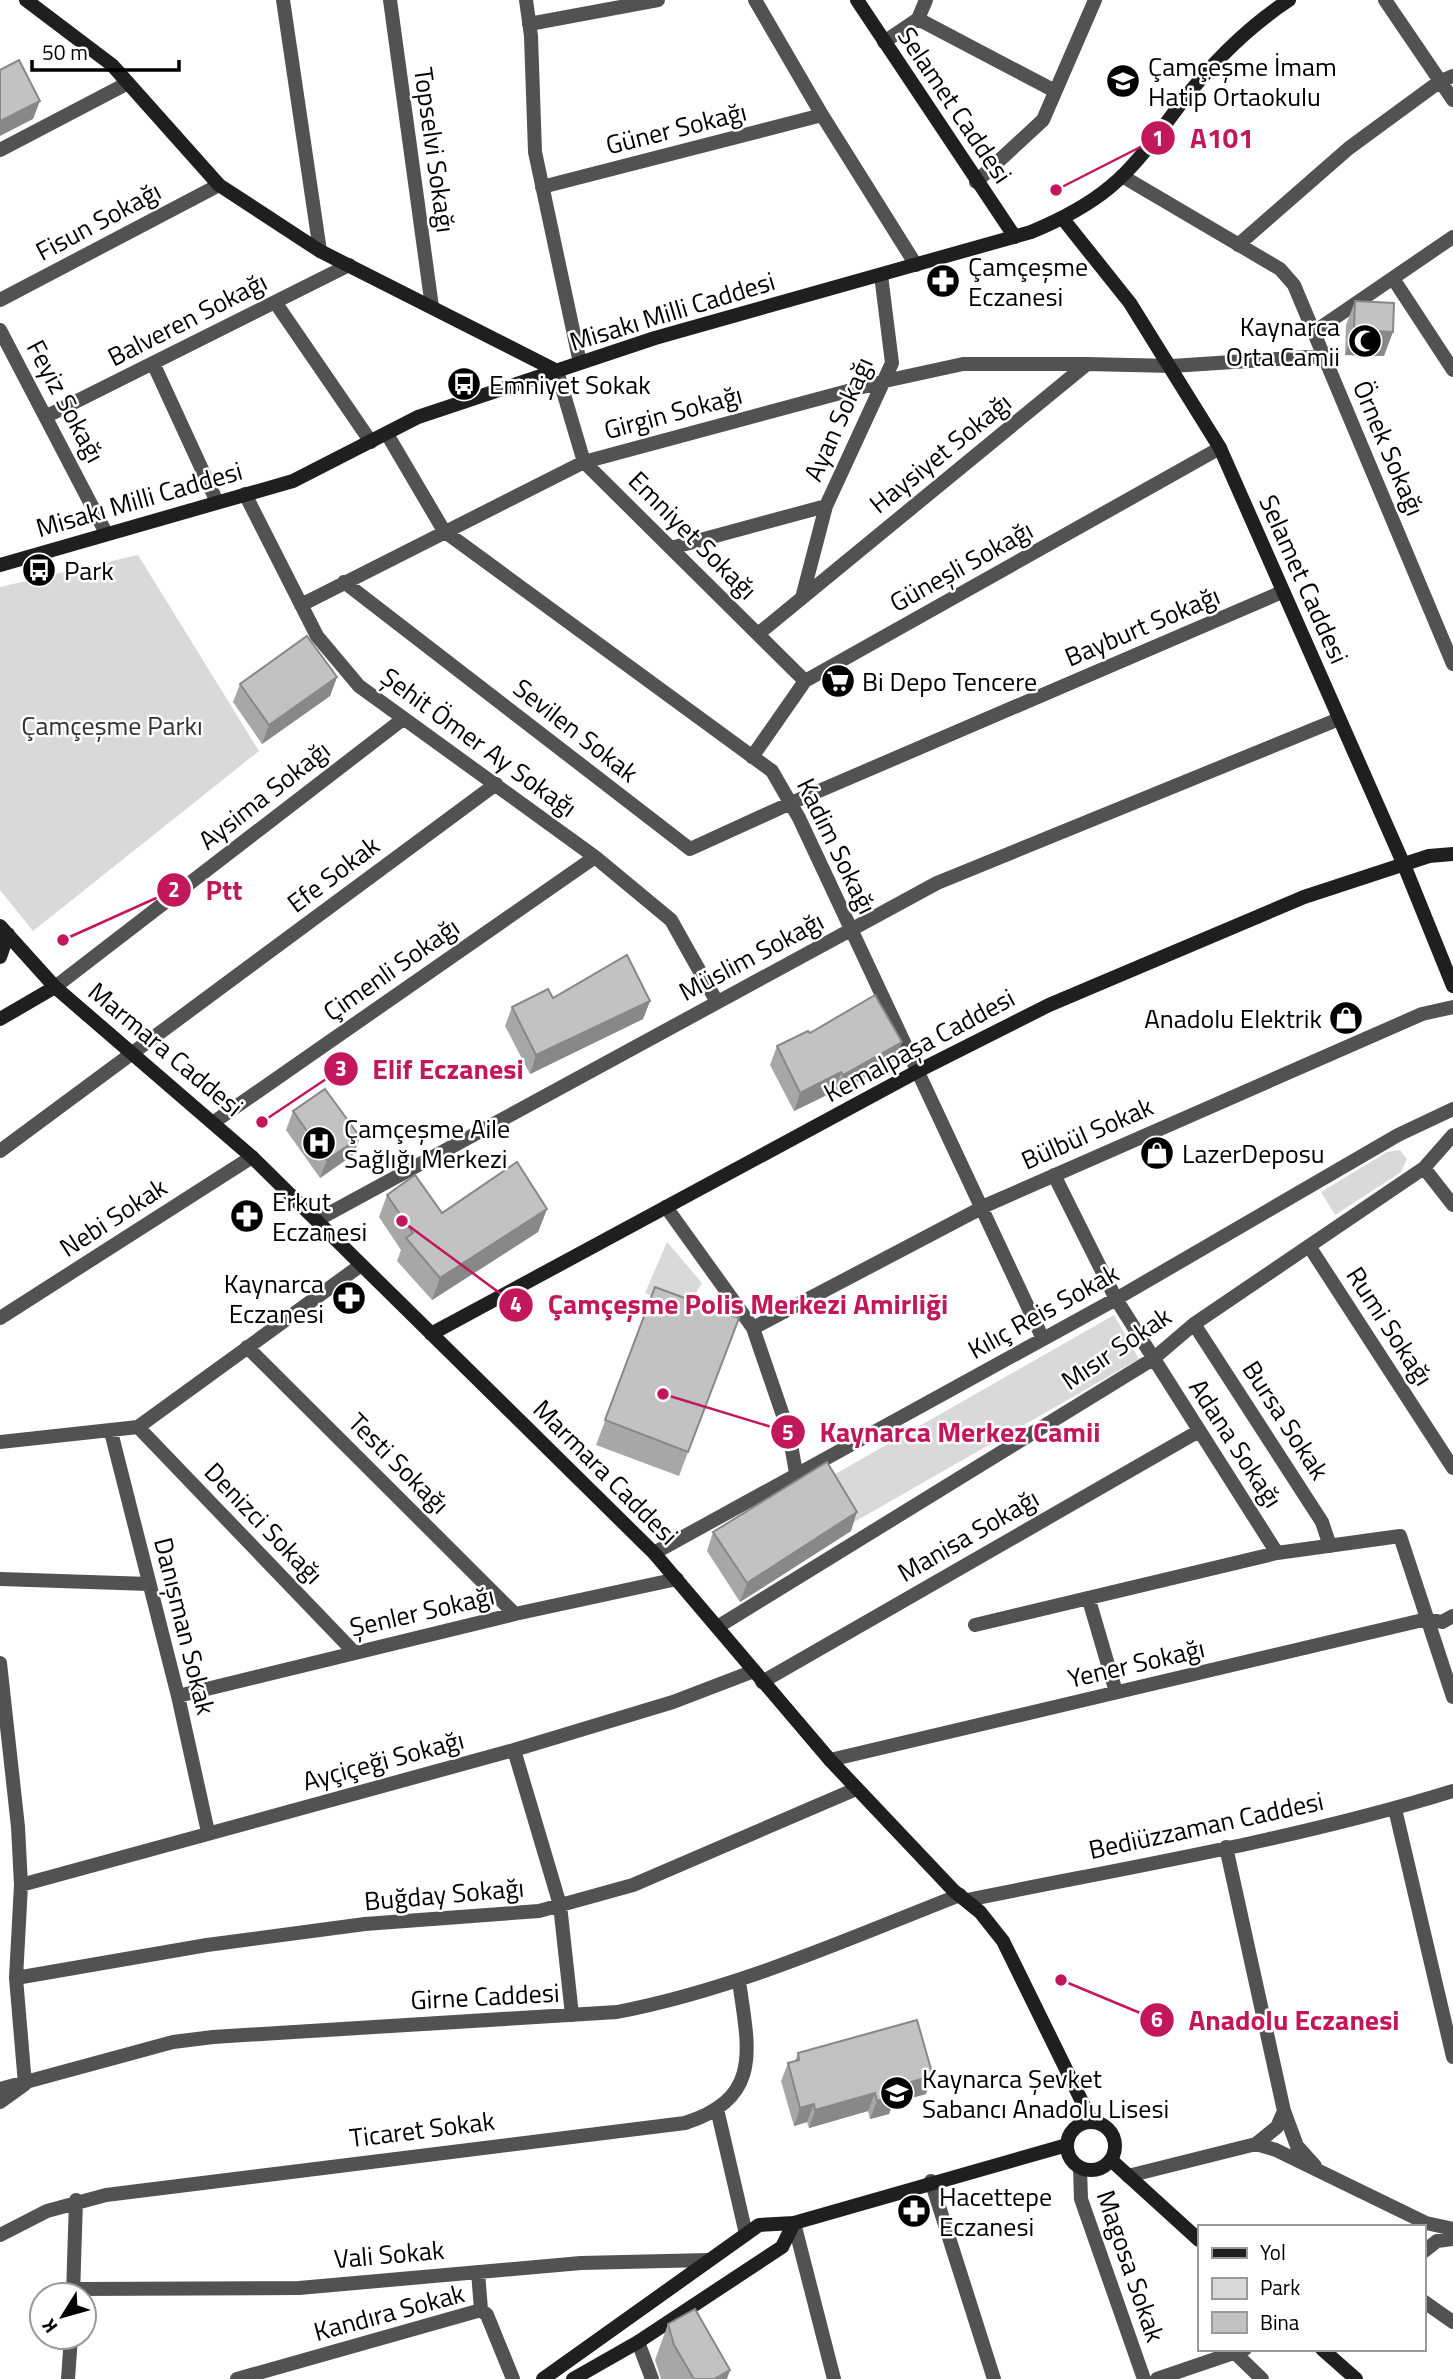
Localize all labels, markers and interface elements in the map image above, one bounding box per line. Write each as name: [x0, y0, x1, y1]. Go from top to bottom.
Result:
street label: Selamet Caddesi: [888, 19, 1022, 191]
scale bar: [32, 28, 178, 72]
text: 50 m: [42, 36, 88, 68]
place label: Çamçeşme İmam Hatip Ortaokulu: [1148, 47, 1337, 116]
school or university icon: Çamçeşme İmam Hatip Ortaokulu: [1104, 62, 1142, 100]
street label: Topselvi Sokağı: [404, 65, 466, 235]
street label: Güner Sokağı: [601, 92, 751, 164]
callout: A101: [1141, 114, 1268, 163]
text: A101: [1190, 116, 1254, 159]
text: 1: [1152, 122, 1164, 154]
street label: Fisun Sokağı: [28, 172, 168, 270]
place label: Çamçeşme Eczanesi: [968, 247, 1088, 316]
street label: Misakı Milli Caddesi: [564, 261, 780, 361]
street label: Balveren Sokağı: [101, 262, 273, 376]
pharmacy icon: Çamçeşme Eczanesi: [924, 262, 962, 300]
place label: Kaynarca Orta Camii: [1226, 307, 1340, 376]
mosque icon: Kaynarca Orta Camii: [1346, 322, 1384, 360]
street label: Feyiz Sokağı: [17, 333, 115, 469]
street label: Ayan Sokağı: [793, 351, 883, 487]
bus stop icon: Emniyet Sokak: [445, 365, 483, 403]
place label: Emniyet Sokak: [489, 365, 651, 404]
street label: Örnek Sokağı: [1343, 374, 1435, 522]
street label: Girgin Sokağı: [600, 375, 746, 449]
street label: Haysiyet Sokağı: [860, 383, 1020, 523]
street label: Misakı Milli Caddesi: [31, 451, 247, 547]
street label: Emniyet Sokağı: [620, 462, 766, 608]
street label: Selamet Caddesi: [1249, 488, 1359, 670]
street label: Güneşli Sokağı: [882, 510, 1040, 622]
bus stop icon: Park: [20, 551, 58, 589]
place label: Park: [64, 551, 114, 590]
street label: Bayburt Sokağı: [1058, 576, 1226, 676]
street label: Şehit Ömer Ay Sokağı: [373, 657, 585, 827]
supermarket icon: Bi Depo Tencere: [819, 662, 857, 700]
place label: Bi Depo Tencere: [862, 662, 1037, 701]
street label: Sevilen Sokak: [505, 669, 647, 791]
park label: Çamçeşme Parkı: [21, 706, 203, 745]
street label: Aysima Sokağı: [190, 731, 338, 859]
street label: Kadim Sokağı: [787, 771, 887, 921]
street label: Efe Sokak: [278, 826, 388, 922]
callout: Ptt: [157, 865, 257, 914]
text: Ptt: [206, 868, 242, 911]
text: 2: [168, 873, 180, 905]
street label: Müslim Sokağı: [672, 901, 830, 1011]
street label: Çimenli Sokağı: [315, 908, 467, 1030]
street label: Marmara Caddesi: [80, 972, 252, 1126]
street label: Kemalpaşa Caddesi: [816, 978, 1022, 1112]
place label: Anadolu Elektrik: [1144, 999, 1322, 1038]
shop icon: Anadolu Elektrik: [1327, 999, 1365, 1037]
callout: Elif Eczanesi: [323, 1044, 538, 1093]
text: Elif Eczanesi: [372, 1047, 524, 1090]
text: 3: [335, 1052, 347, 1084]
street label: Bülbül Sokak: [1015, 1087, 1159, 1179]
place label: Çamçeşme Aile Sağlığı Merkezi: [344, 1109, 510, 1178]
hospital icon: Çamçeşme Aile Sağlığı Merkezi: [300, 1124, 338, 1162]
shop icon: LazerDeposu: [1138, 1134, 1176, 1172]
place label: LazerDeposu: [1182, 1134, 1325, 1173]
street label: Nebi Sokak: [51, 1168, 175, 1266]
place label: Erkut Eczanesi: [272, 1182, 367, 1251]
pharmacy icon: Erkut Eczanesi: [228, 1197, 266, 1235]
street label: Kılıç Reis Sokak: [960, 1253, 1126, 1369]
street label: Rumi Sokağı: [1337, 1259, 1443, 1393]
place label: Kaynarca Eczanesi: [224, 1264, 324, 1333]
pharmacy icon: Kaynarca Eczanesi: [330, 1279, 368, 1317]
callout: Çamçeşme Polis Merkezi Amirliği: [498, 1280, 962, 1329]
text: Çamçeşme Polis Merkezi Amirliği: [548, 1282, 948, 1325]
text: 4: [510, 1288, 522, 1320]
street label: Mısır Sokak: [1053, 1297, 1179, 1399]
street label: Bursa Sokak: [1233, 1353, 1339, 1487]
street label: Adana Sokağı: [1180, 1371, 1292, 1515]
street label: Marmara Caddesi: [524, 1390, 688, 1554]
street label: Testi Sokağı: [339, 1403, 459, 1523]
callout: Kaynarca Merkez Camii: [771, 1408, 1115, 1457]
text: Kaynarca Merkez Camii: [819, 1410, 1101, 1453]
text: 5: [782, 1416, 794, 1448]
street label: Denizci Sokağı: [196, 1453, 332, 1593]
street label: Manisa Sokağı: [890, 1479, 1046, 1591]
street label: Danışman Sokak: [144, 1533, 226, 1719]
street label: Şenler Sokağı: [346, 1575, 498, 1647]
street label: Yener Sokağı: [1064, 1628, 1208, 1698]
street label: Ayçiçeği Sokağı: [298, 1720, 468, 1800]
street label: Bediüzzaman Caddesi: [1085, 1781, 1327, 1869]
street label: Buğday Sokağı: [362, 1868, 526, 1920]
street label: Girne Caddesi: [410, 1973, 560, 2019]
callout: Anadolu Eczanesi: [1139, 1995, 1413, 2044]
text: Anadolu Eczanesi: [1188, 1998, 1400, 2041]
text: 6: [1151, 2003, 1163, 2035]
place label: Kaynarca Şevket Sabancı Anadolu Lisesi: [922, 2059, 1169, 2128]
school or university icon: Kaynarca Şevket Sabancı Anadolu Lisesi: [878, 2074, 916, 2112]
street label: Ticaret Sokak: [347, 2101, 497, 2157]
place label: Hacettepe Eczanesi: [939, 2177, 1052, 2246]
street label: Magosa Sokak: [1087, 2185, 1175, 2347]
pharmacy icon: Hacettepe Eczanesi: [895, 2192, 933, 2230]
legend: [1198, 2225, 1425, 2351]
street label: Vali Sokak: [332, 2230, 446, 2278]
text: Yol: [1260, 2236, 1286, 2268]
text: Park: [1260, 2271, 1300, 2303]
street label: Kandıra Sokak: [309, 2273, 469, 2351]
north arrow: [28, 2281, 98, 2351]
text: Bina: [1260, 2306, 1300, 2338]
text: K: [34, 2313, 64, 2340]

